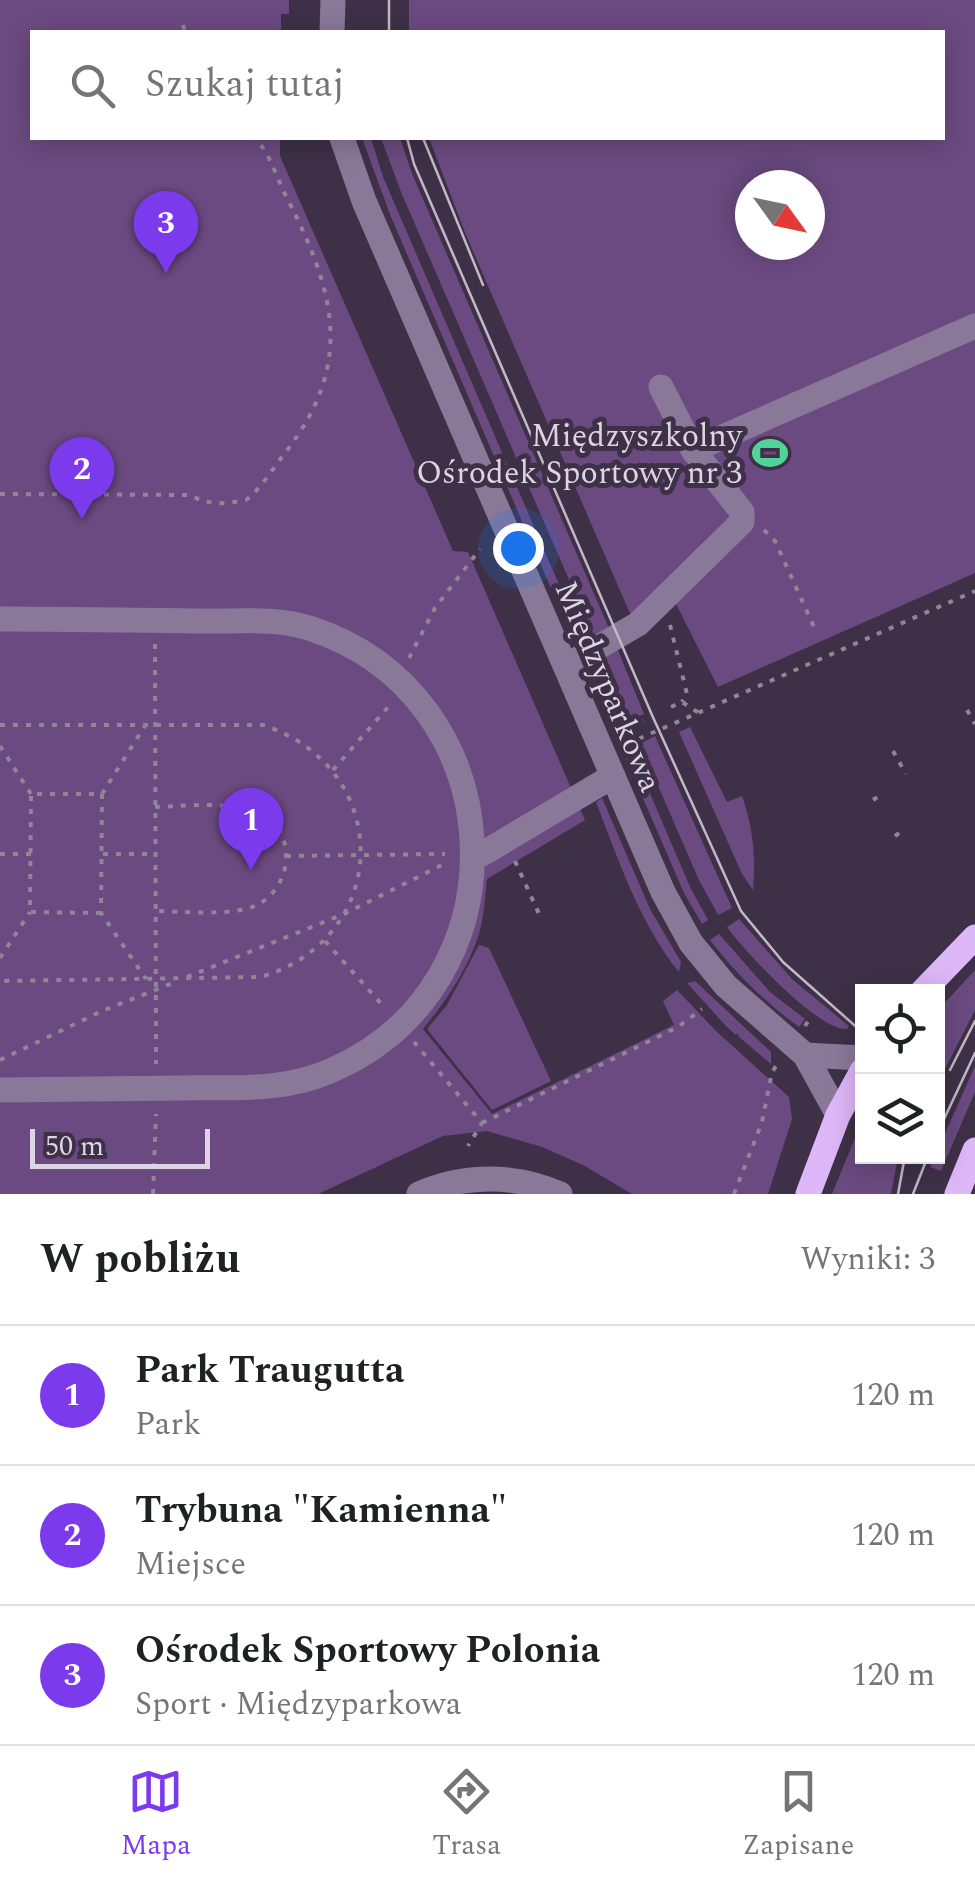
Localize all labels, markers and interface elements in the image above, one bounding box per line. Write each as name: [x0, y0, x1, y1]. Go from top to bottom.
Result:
search box: [30, 30, 945, 140]
text: Szukaj tutaj: [145, 56, 345, 114]
icon: search: [65, 58, 120, 113]
north arrow: [735, 170, 825, 260]
pin: 3: [134, 190, 198, 273]
place label: Międzyszkolny Ośrodek Sportowy nr 3: [416, 412, 744, 498]
sports icon: Międzyszkolny Ośrodek Sportowy nr 3: [751, 434, 789, 472]
pin: 2: [49, 436, 114, 519]
your location: [493, 523, 544, 574]
street label: Międzyparkowa: [541, 573, 674, 800]
pin: 1: [218, 788, 284, 870]
map controls: [855, 984, 945, 1164]
button: locate: [855, 984, 945, 1074]
button: layers: [855, 1074, 945, 1164]
scale bar: [30, 1124, 210, 1168]
text: 50 m: [45, 1125, 104, 1168]
text: W pobliżu: [40, 1228, 240, 1291]
text: Wyniki: 3: [801, 1235, 935, 1284]
text: Park Traugutta: [135, 1342, 405, 1400]
text: 1: [64, 1371, 81, 1420]
text: 120 m: [851, 1371, 935, 1420]
text: Park: [135, 1400, 201, 1449]
text: Trybuna "Kamienna": [135, 1482, 507, 1540]
text: 2: [64, 1511, 81, 1560]
text: 120 m: [851, 1511, 935, 1560]
text: Miejsce: [135, 1540, 246, 1589]
text: Ośrodek Sportowy Polonia: [135, 1622, 600, 1680]
text: 3: [64, 1651, 81, 1700]
text: 120 m: [851, 1651, 935, 1700]
text: Sport · Międzyparkowa: [135, 1680, 461, 1729]
tab: Mapa: [121, 1764, 191, 1867]
tab: Trasa: [432, 1764, 501, 1867]
tab: Zapisane: [742, 1764, 854, 1867]

